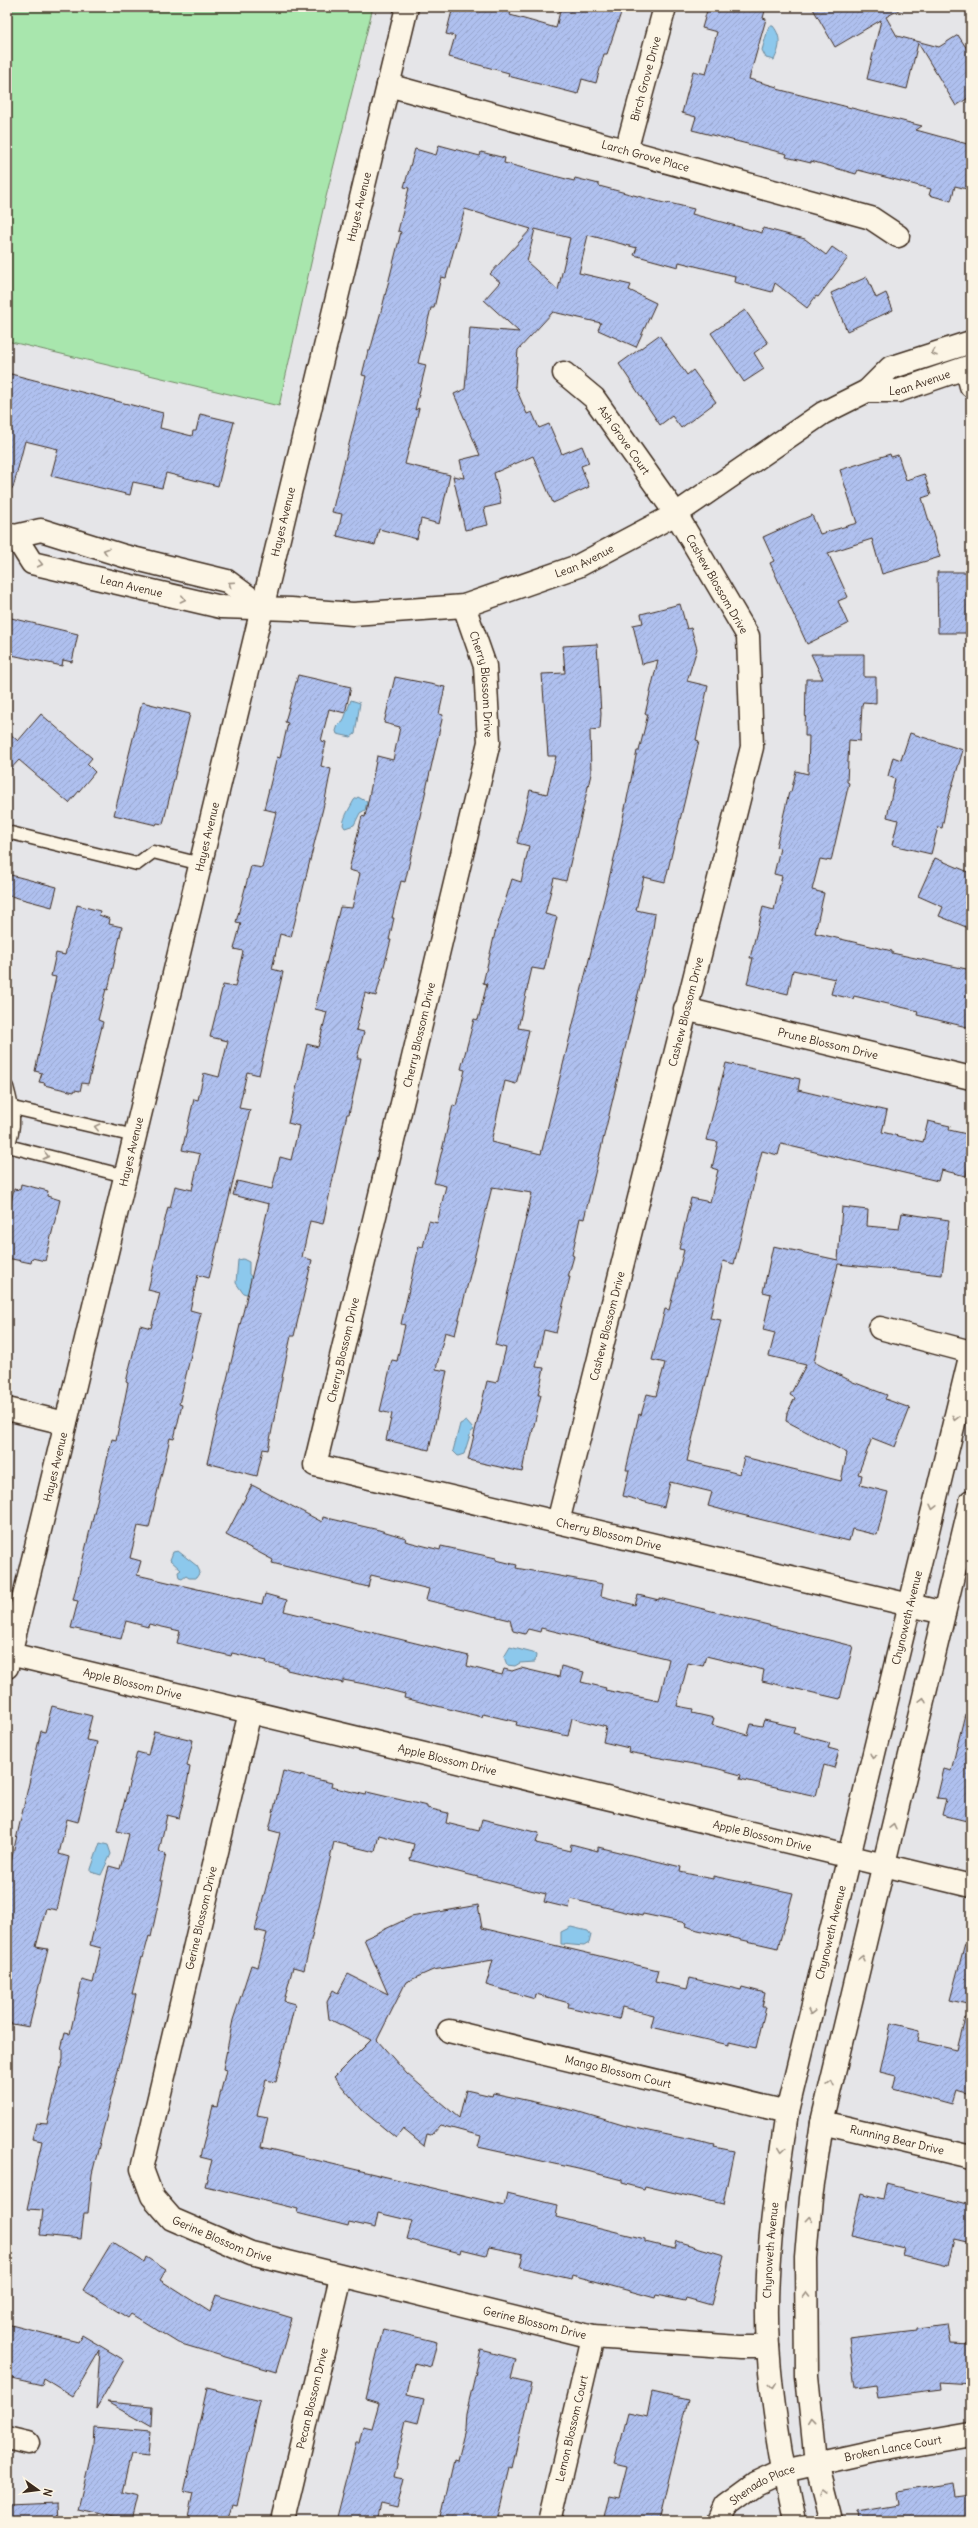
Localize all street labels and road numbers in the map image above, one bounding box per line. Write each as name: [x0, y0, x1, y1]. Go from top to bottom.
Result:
street label: Birch Grove Drive: [627, 35, 664, 123]
street label: Larch Grove Place: [600, 137, 691, 175]
street label: Hayes Avenue: [344, 171, 374, 243]
street label: Lean Avenue: [889, 367, 952, 398]
street label: Ash Grove Court: [595, 403, 653, 478]
street label: Hayes Avenue: [268, 486, 298, 558]
street label: Cashew Blossom Drive: [683, 532, 751, 636]
street label: Lean Avenue: [553, 541, 616, 581]
street label: Lean Avenue: [99, 572, 164, 600]
street label: Cherry Blossom Drive: [466, 629, 496, 738]
street label: Hayes Avenue: [192, 801, 222, 873]
street label: Cashew Blossom Drive: [665, 955, 706, 1068]
street label: Cherry Blossom Drive: [400, 981, 438, 1089]
street label: Prune Blossom Drive: [776, 1025, 880, 1062]
street label: Hayes Avenue: [116, 1116, 146, 1188]
street label: Cashew Blossom Drive: [587, 1270, 628, 1382]
street label: Cherry Blossom Drive: [324, 1296, 362, 1404]
street label: Hayes Avenue: [40, 1431, 70, 1503]
street label: Cherry Blossom Drive: [555, 1515, 663, 1553]
street label: Chynoweth Avenue: [889, 1569, 925, 1666]
street label: Apple Blossom Drive: [82, 1665, 183, 1702]
street label: Apple Blossom Drive: [397, 1741, 498, 1778]
street label: Apple Blossom Drive: [712, 1817, 813, 1854]
street label: Gerine Blossom Drive: [182, 1865, 220, 1971]
street label: Chynoweth Avenue: [812, 1884, 849, 1981]
street label: Mango Blossom Court: [564, 2052, 673, 2091]
street label: Running Bear Drive: [848, 2122, 946, 2157]
street label: Chynoweth Avenue: [760, 2201, 781, 2299]
street label: Gerine Blossom Drive: [170, 2213, 273, 2265]
street label: Gerine Blossom Drive: [481, 2303, 588, 2342]
street label: Pecan Blossom Drive: [293, 2346, 331, 2450]
street label: Lemon Blossom Court: [552, 2374, 591, 2483]
street label: Broken Lance Court: [843, 2432, 943, 2464]
street label: Shenado Place: [727, 2462, 796, 2508]

